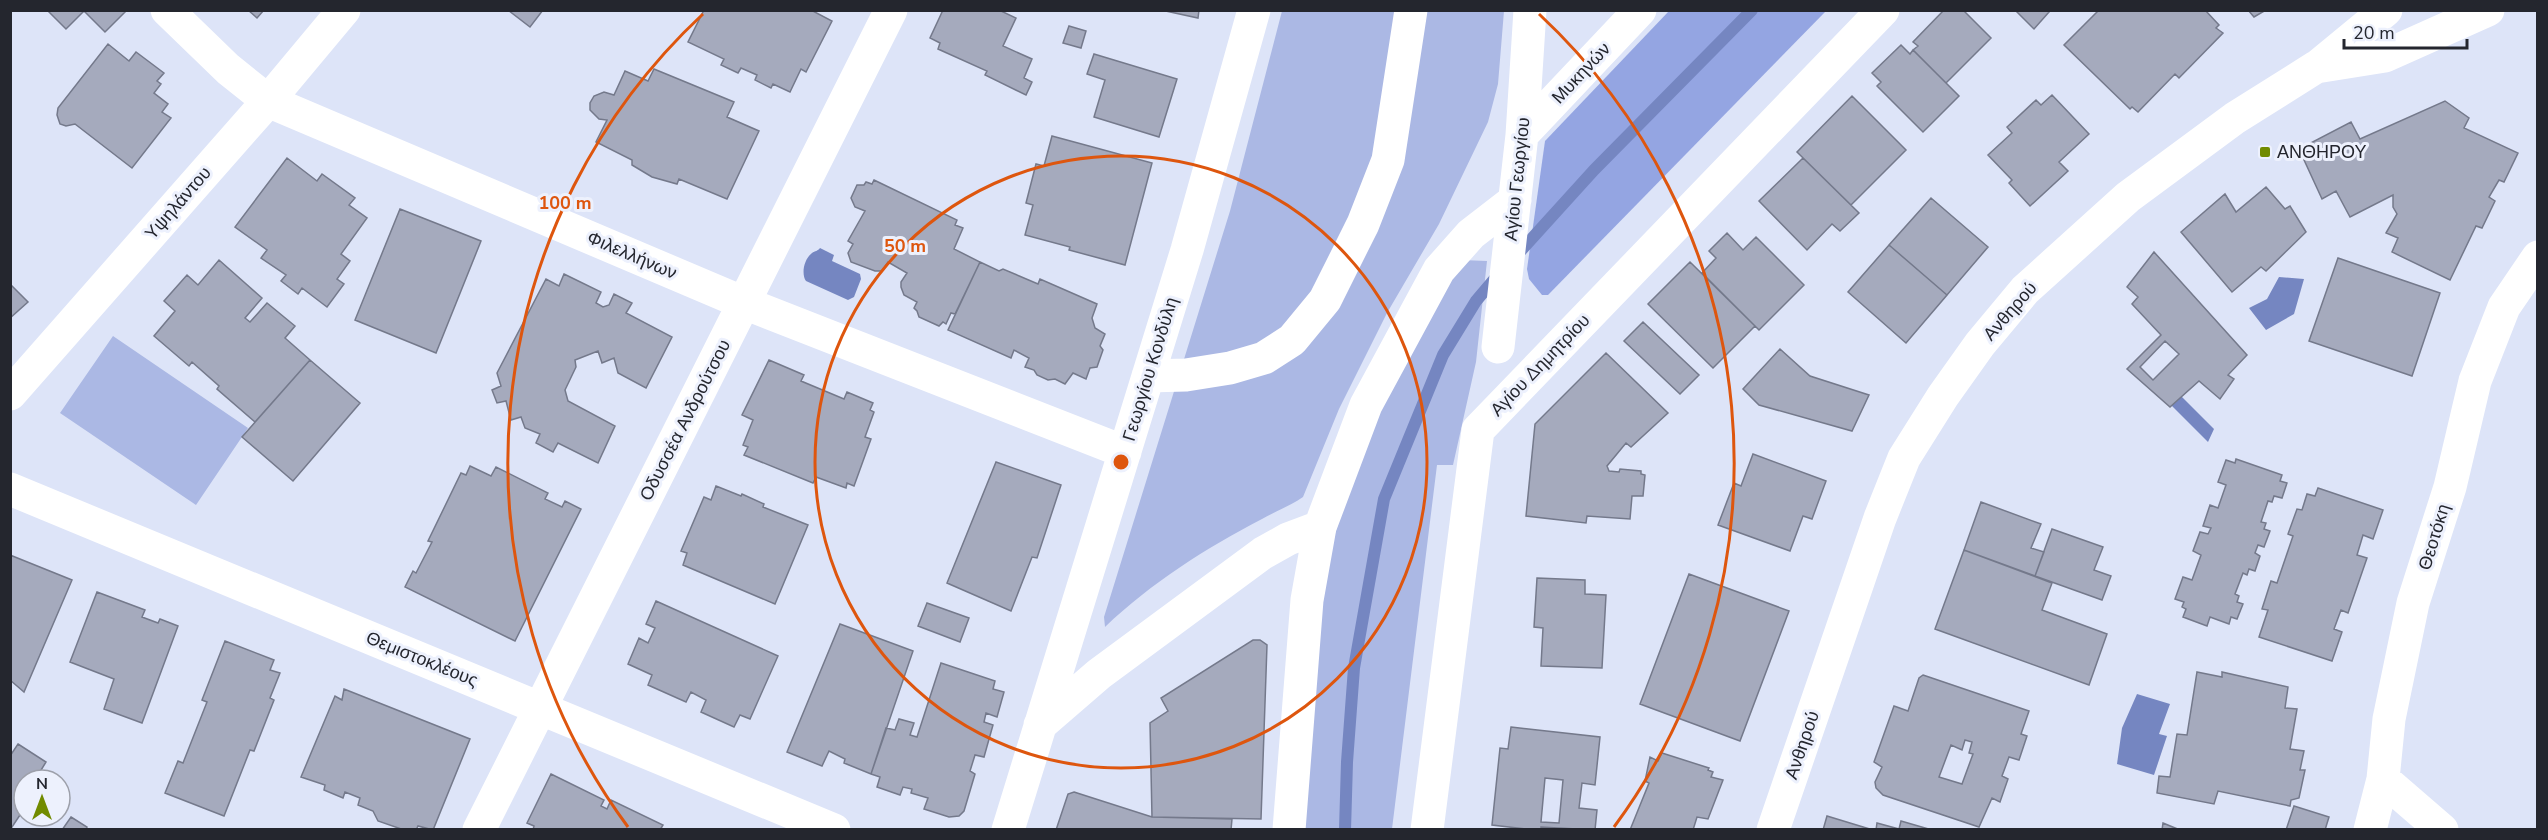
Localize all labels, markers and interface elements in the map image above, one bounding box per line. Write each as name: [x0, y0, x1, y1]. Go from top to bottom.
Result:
scale bar: [2344, 12, 2467, 50]
text: 20 m: [2353, 21, 2395, 45]
street label: Μυκηνών: [1546, 37, 1616, 109]
street label: Αγίου Γεωργίου: [1499, 116, 1535, 242]
place label: ΑΝΘΗΡΟΥ: [2277, 140, 2366, 164]
marker: ΑΝΘΗΡΟΥ: [2258, 145, 2272, 159]
street label: Υψηλάντου: [140, 161, 216, 245]
text: 100 m: [538, 191, 592, 215]
street label: Φιλελλήνων: [583, 225, 681, 285]
text: 50 m: [884, 234, 926, 258]
street label: Ανθηρού: [1978, 276, 2042, 346]
street label: Γεωργίου Κονδύλη: [1117, 294, 1183, 444]
street label: Αγίου Δημητρίου: [1485, 309, 1595, 421]
street label: Οδυσσέα Ανδρούτσου: [634, 335, 736, 505]
centre of rings: [1111, 452, 1131, 472]
street label: Θεοτόκη: [2413, 501, 2455, 573]
street label: Θεμιστοκλέους: [362, 626, 482, 692]
street label: Ανθηρού: [1779, 708, 1825, 782]
north arrow: [12, 768, 72, 828]
text: N: [36, 773, 48, 795]

